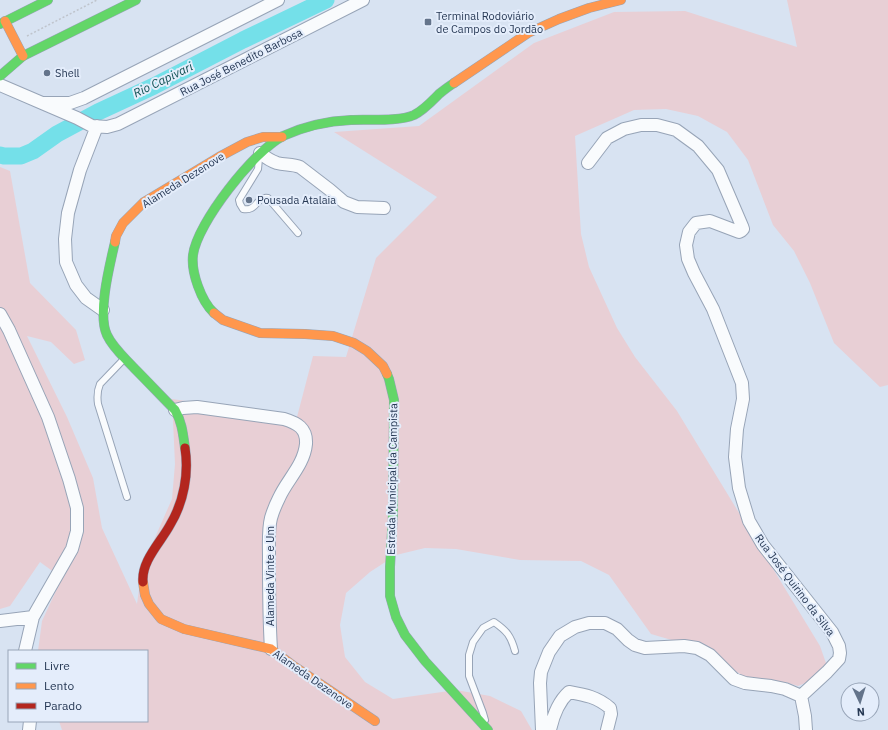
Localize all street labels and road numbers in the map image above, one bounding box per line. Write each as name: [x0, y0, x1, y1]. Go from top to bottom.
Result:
street label: Rua José Benedito Barbosa: [177, 25, 305, 99]
street label: Alameda Dezenove: [139, 149, 227, 211]
street label: Estrada Municipal da Campista: [384, 403, 400, 555]
street label: Alameda Vinte e Um: [263, 526, 277, 626]
street label: Rua José Quirino da Silva: [752, 531, 838, 639]
street label: Alameda Dezenove: [270, 646, 356, 712]

